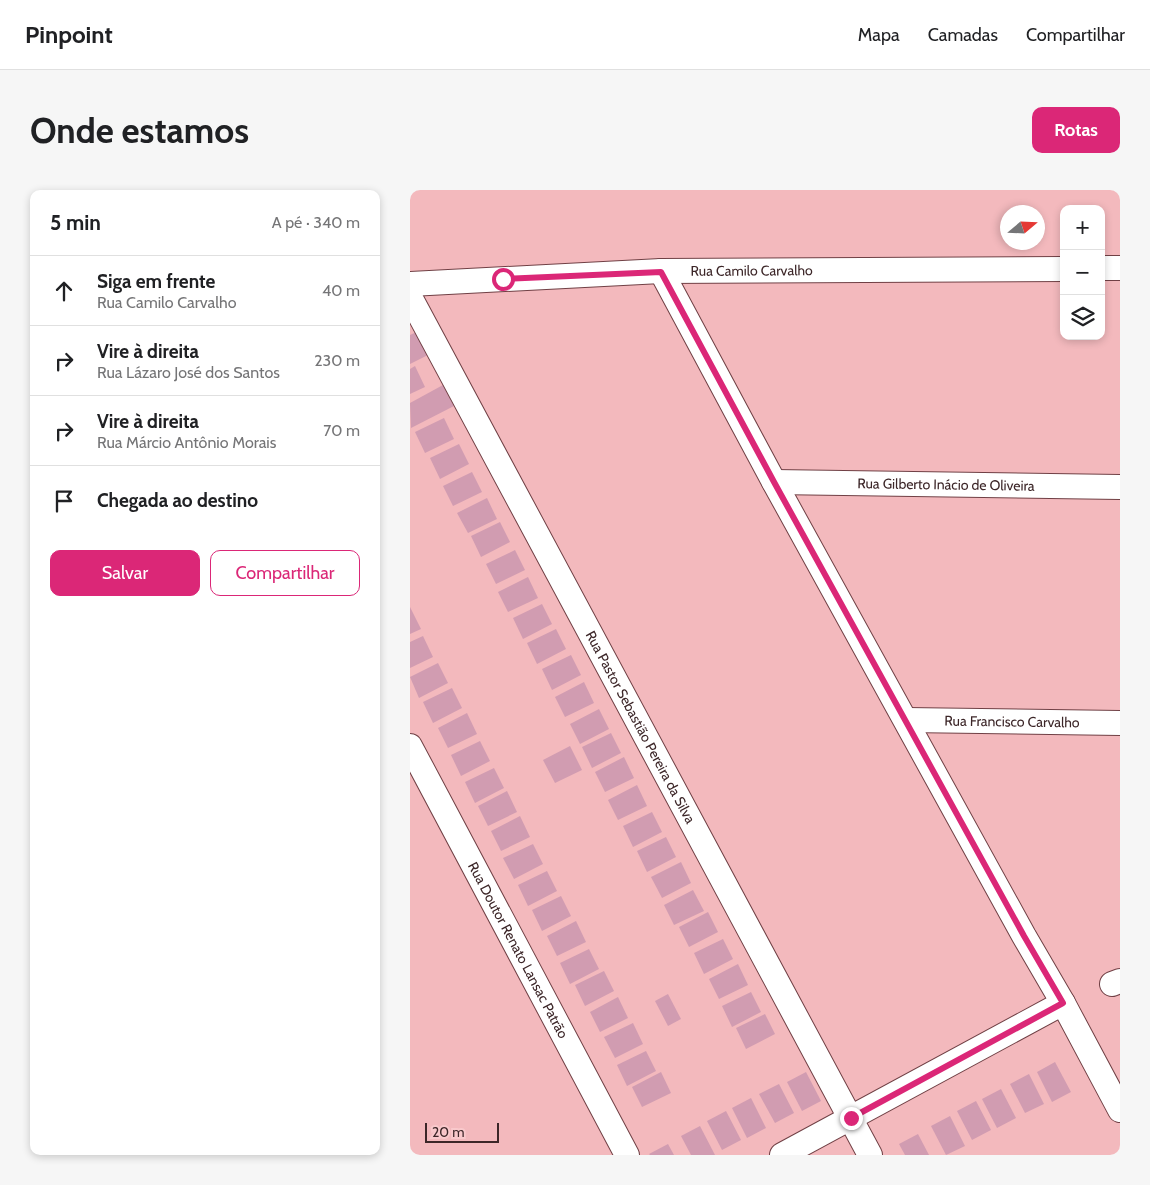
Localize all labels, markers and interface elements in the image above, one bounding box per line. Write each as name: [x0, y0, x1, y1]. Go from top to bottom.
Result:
text: Pinpoint: [25, 20, 113, 49]
text: Mapa: [858, 24, 900, 46]
text: Camadas: [928, 24, 998, 46]
text: Compartilhar: [1026, 24, 1125, 46]
button: Rotas: [1032, 107, 1120, 153]
text: Onde estamos: [30, 109, 249, 152]
north arrow: [1000, 205, 1045, 250]
map controls: [1060, 205, 1105, 340]
button: +: [1060, 205, 1105, 250]
text: 5 min: [50, 210, 101, 235]
text: A pé · 340 m: [272, 213, 360, 232]
button: −: [1060, 250, 1105, 295]
street label: Rua Camilo Carvalho: [691, 261, 813, 280]
route start: [492, 268, 515, 291]
text: Siga em frente: [97, 270, 215, 293]
icon: ahead: [50, 277, 78, 305]
text: 40 m: [322, 281, 360, 300]
text: Rua Camilo Carvalho: [97, 293, 236, 312]
button: layers: [1060, 295, 1105, 340]
text: Vire à direita: [97, 340, 199, 363]
icon: right: [50, 347, 78, 375]
text: 230 m: [314, 351, 360, 370]
text: Rua Lázaro José dos Santos: [97, 363, 280, 382]
text: Vire à direita: [97, 410, 199, 433]
icon: right: [50, 417, 78, 445]
text: 70 m: [323, 421, 360, 440]
text: Rua Márcio Antônio Morais: [97, 433, 276, 452]
street label: Rua Gilberto Inácio de Oliveira: [857, 474, 1035, 495]
icon: arrive: [50, 487, 78, 515]
text: Chegada ao destino: [97, 489, 258, 512]
button: Salvar: [50, 550, 200, 596]
button: Compartilhar: [210, 550, 360, 596]
street label: Rua Pastor Sebastião Pereira da Silva: [582, 628, 700, 827]
street label: Rua Francisco Carvalho: [944, 712, 1080, 731]
street label: Rua Doutor Renato Lansac Patrão: [464, 859, 573, 1042]
route end: [840, 1107, 863, 1130]
scale bar: [425, 1120, 499, 1143]
text: 20 m: [432, 1123, 465, 1141]

